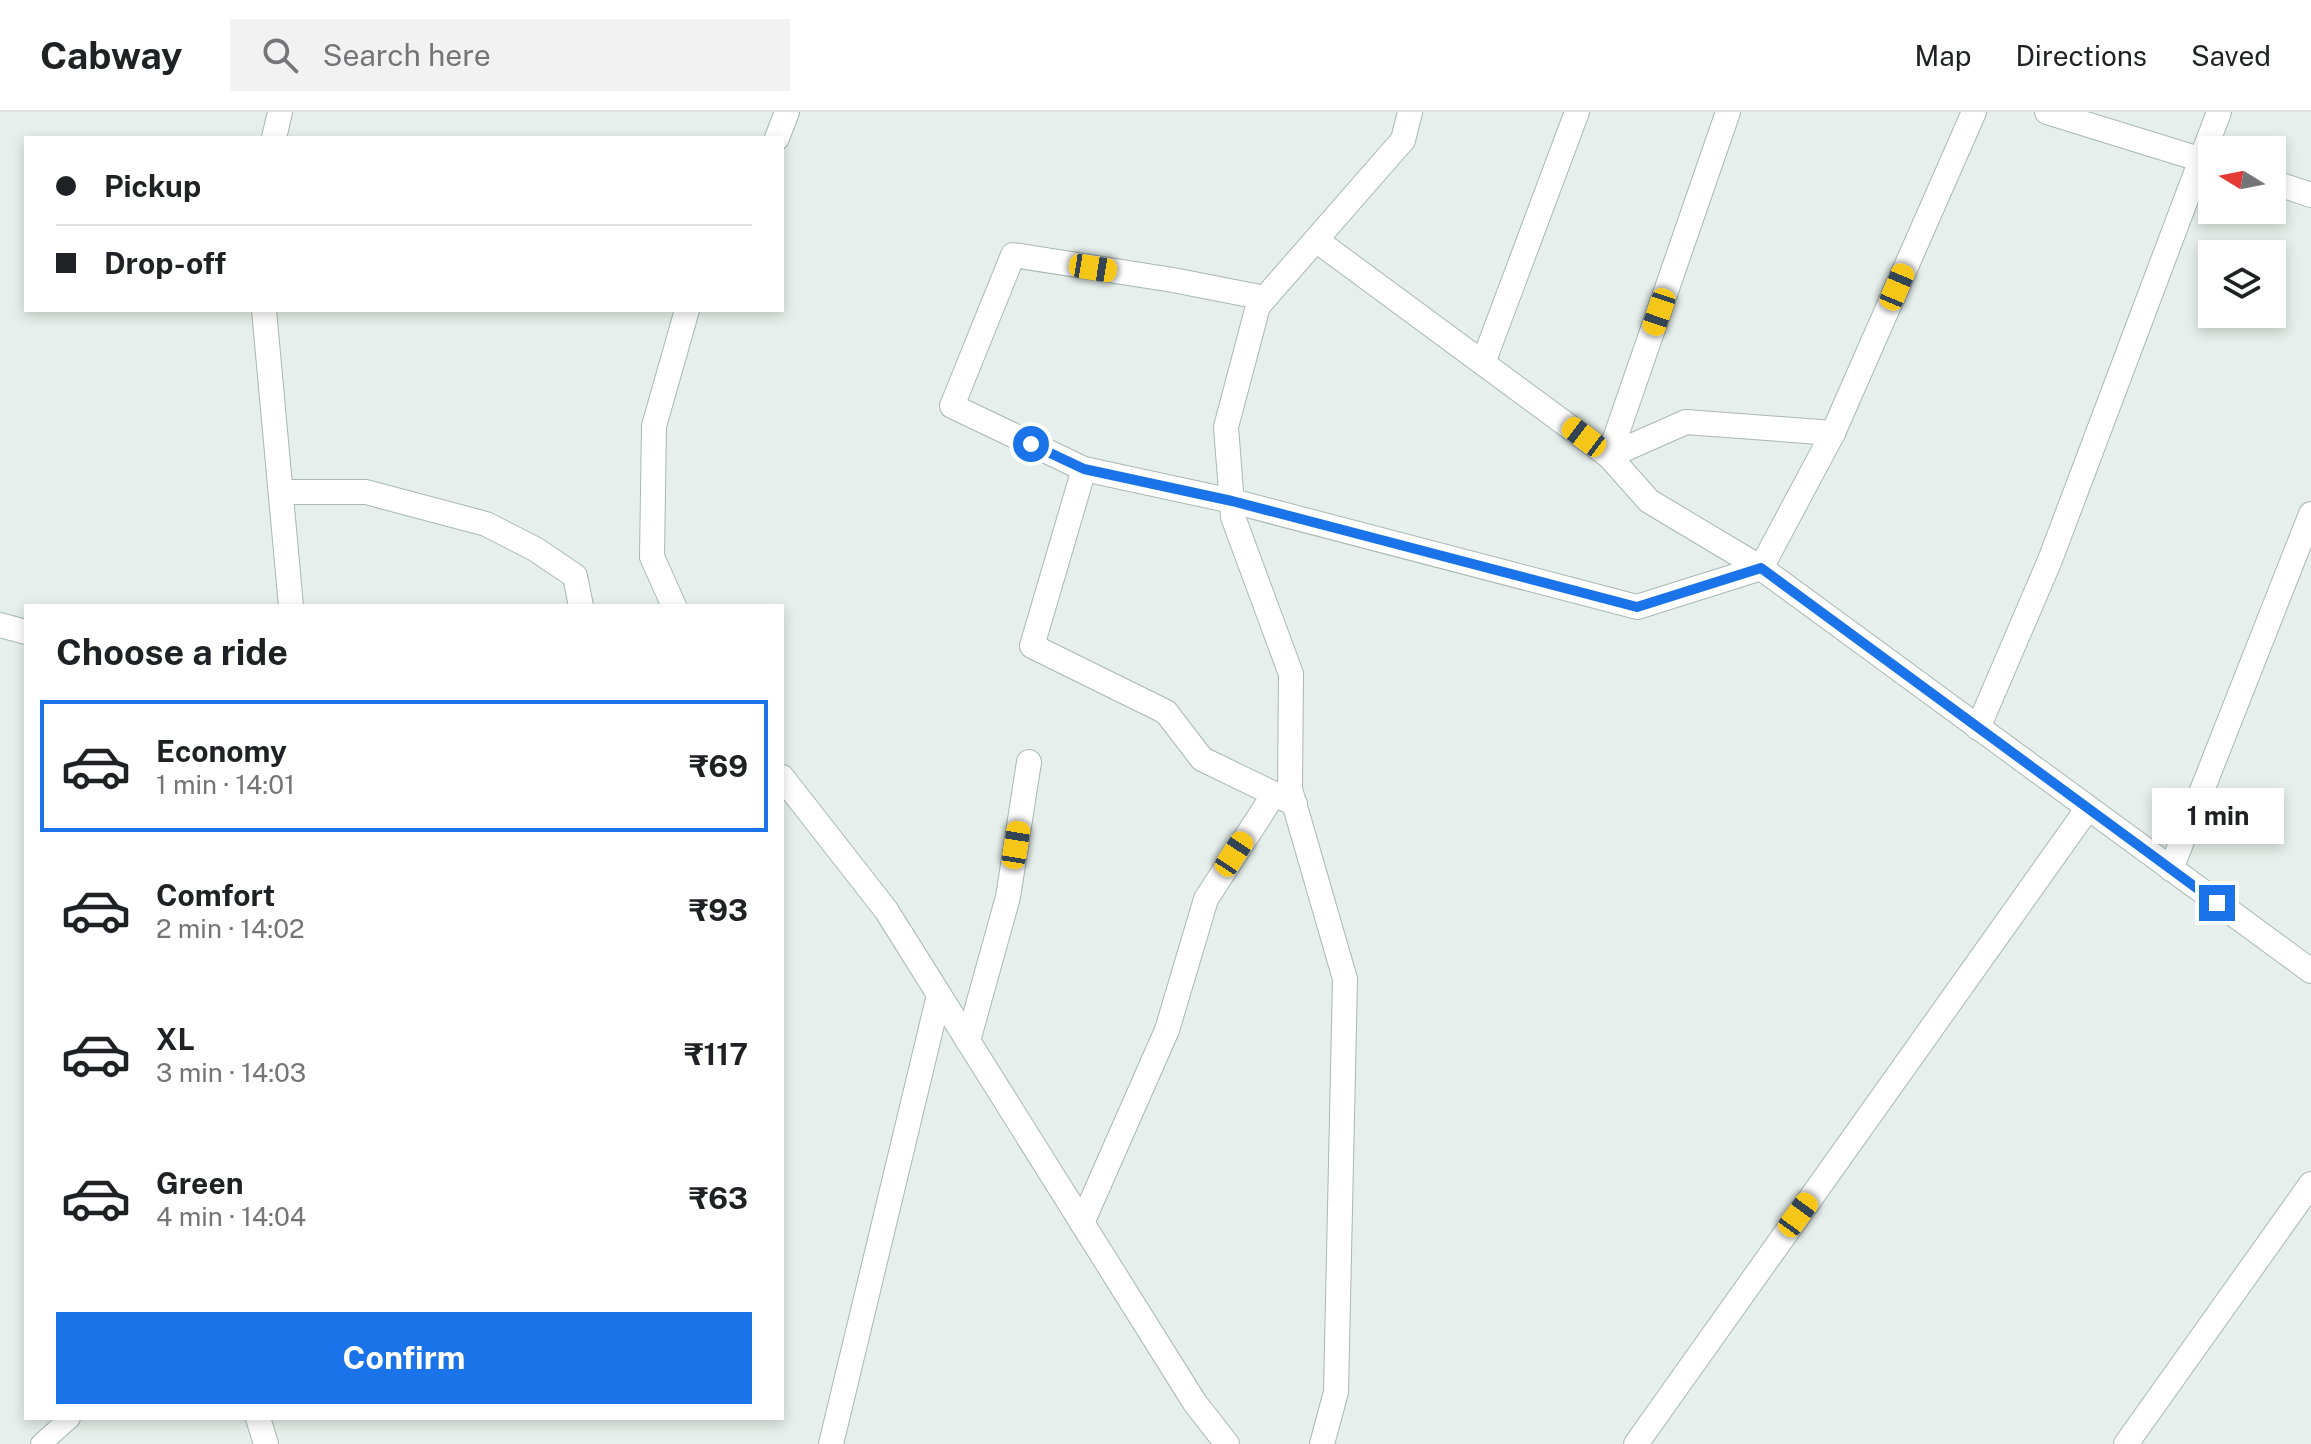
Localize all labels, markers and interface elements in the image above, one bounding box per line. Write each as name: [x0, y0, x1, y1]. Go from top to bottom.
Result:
search box: [230, 19, 790, 91]
text: Cabway: [40, 33, 182, 78]
icon: search: [258, 33, 302, 77]
text: Search here: [322, 37, 491, 73]
text: Map: [1915, 39, 1971, 72]
text: Directions: [2015, 39, 2147, 72]
text: Saved: [2191, 39, 2271, 72]
north arrow: [2198, 136, 2286, 224]
map controls: [2198, 136, 2286, 328]
text: Pickup: [104, 168, 201, 204]
button: layers: [2198, 240, 2286, 328]
text: Drop-off: [104, 245, 226, 281]
car: [1067, 252, 1119, 284]
car: [1877, 260, 1917, 314]
car: [1640, 285, 1678, 339]
car: [1558, 413, 1610, 461]
route start: [1013, 426, 1049, 462]
text: Choose a ride: [56, 631, 288, 673]
icon: car: [60, 730, 132, 802]
text: Economy: [156, 733, 287, 769]
text: ₹69: [689, 748, 748, 784]
text: 1 min · 14:01: [156, 769, 295, 800]
callout: 1 min: [2151, 787, 2283, 843]
text: 1 min: [2187, 800, 2249, 831]
car: [1000, 819, 1032, 871]
car: [1211, 827, 1257, 881]
icon: car: [60, 874, 132, 946]
text: Comfort: [156, 877, 275, 913]
route end: [2199, 885, 2235, 921]
text: ₹93: [689, 892, 748, 928]
text: 2 min · 14:02: [156, 913, 305, 944]
icon: car: [60, 1018, 132, 1090]
text: XL: [156, 1021, 195, 1057]
text: ₹117: [684, 1036, 748, 1072]
text: 3 min · 14:03: [156, 1057, 306, 1088]
icon: car: [60, 1162, 132, 1234]
text: Green: [156, 1165, 243, 1201]
text: ₹63: [689, 1180, 748, 1216]
car: [1774, 1189, 1822, 1241]
text: 4 min · 14:04: [156, 1201, 306, 1232]
button: Confirm: [56, 1312, 752, 1404]

